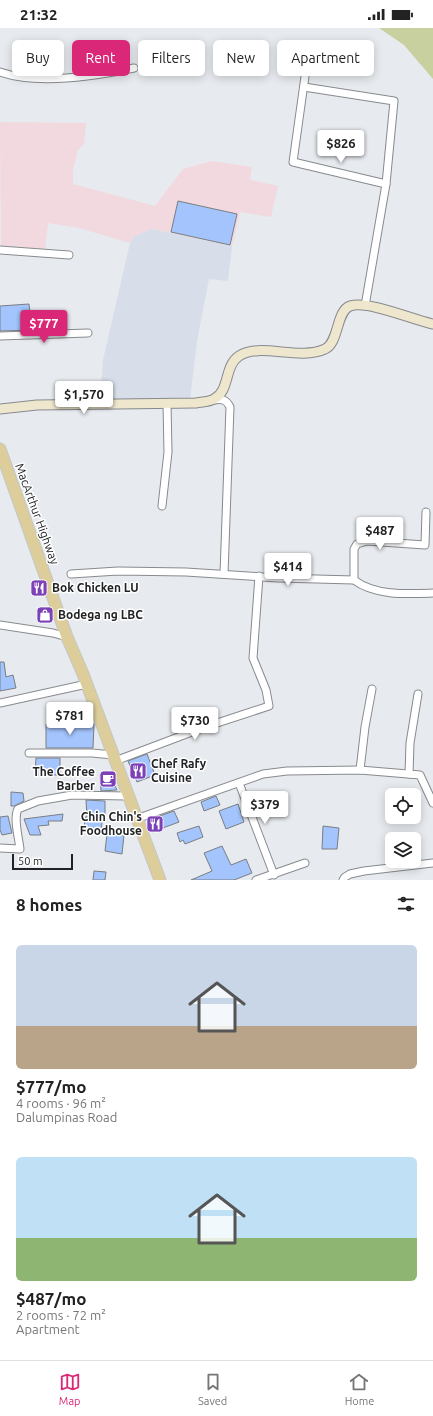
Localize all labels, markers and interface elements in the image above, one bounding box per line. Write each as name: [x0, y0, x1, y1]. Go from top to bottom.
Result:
text: 21:32: [20, 6, 58, 23]
chip: Buy: [12, 40, 64, 76]
chip: Rent: [72, 40, 130, 76]
chip: Filters: [138, 40, 205, 76]
chip: New: [213, 40, 269, 76]
chip: Apartment: [277, 40, 374, 76]
pin: $826: [317, 130, 365, 164]
text: $826: [326, 136, 356, 150]
pin: $777: [20, 310, 68, 344]
text: $777: [29, 316, 59, 330]
pin: $1,570: [51, 381, 117, 415]
text: $1,570: [64, 387, 104, 401]
street label: MacArthur Highway: [13, 462, 62, 566]
pin: $487: [356, 517, 404, 551]
text: $487: [365, 523, 395, 537]
pin: $414: [264, 553, 312, 587]
text: $414: [273, 559, 303, 573]
restaurant icon: Bok Chicken LU: [29, 578, 49, 598]
place label: Bok Chicken LU: [52, 581, 139, 594]
shop icon: Bodega ng LBC: [35, 605, 55, 625]
place label: Bodega ng LBC: [58, 608, 143, 621]
pin: $781: [46, 702, 94, 736]
pin: $730: [171, 707, 219, 741]
text: $781: [55, 708, 85, 722]
text: $730: [180, 713, 210, 727]
place label: Chef Rafy Cuisine: [151, 757, 207, 784]
restaurant icon: Chef Rafy Cuisine: [128, 761, 148, 781]
place label: The Coffee Barber: [33, 765, 95, 792]
cafe icon: The Coffee Barber: [98, 769, 118, 789]
map controls: [385, 788, 421, 868]
button: locate: [385, 788, 421, 824]
pin: $379: [241, 791, 289, 825]
text: $379: [250, 797, 280, 811]
place label: Chin Chin's Foodhouse: [80, 810, 142, 837]
restaurant icon: Chin Chin's Foodhouse: [145, 814, 165, 834]
button: layers: [385, 832, 421, 868]
scale bar: [12, 852, 73, 871]
text: 50 m: [18, 855, 42, 867]
icon: filters: [395, 893, 417, 915]
text: 8 homes: [16, 895, 82, 914]
icon: home: [181, 971, 253, 1043]
text: $777/mo: [16, 1077, 86, 1096]
text: 4 rooms · 96 m²: [16, 1096, 106, 1110]
text: Dalumpinas Road: [16, 1110, 117, 1124]
icon: home: [181, 1183, 253, 1255]
text: $487/mo: [16, 1289, 86, 1308]
text: 2 rooms · 72 m²: [16, 1308, 106, 1322]
text: Apartment: [16, 1322, 80, 1336]
tab: Map: [59, 1371, 81, 1407]
tab: Saved: [198, 1371, 227, 1407]
tab: Home: [345, 1371, 374, 1407]

